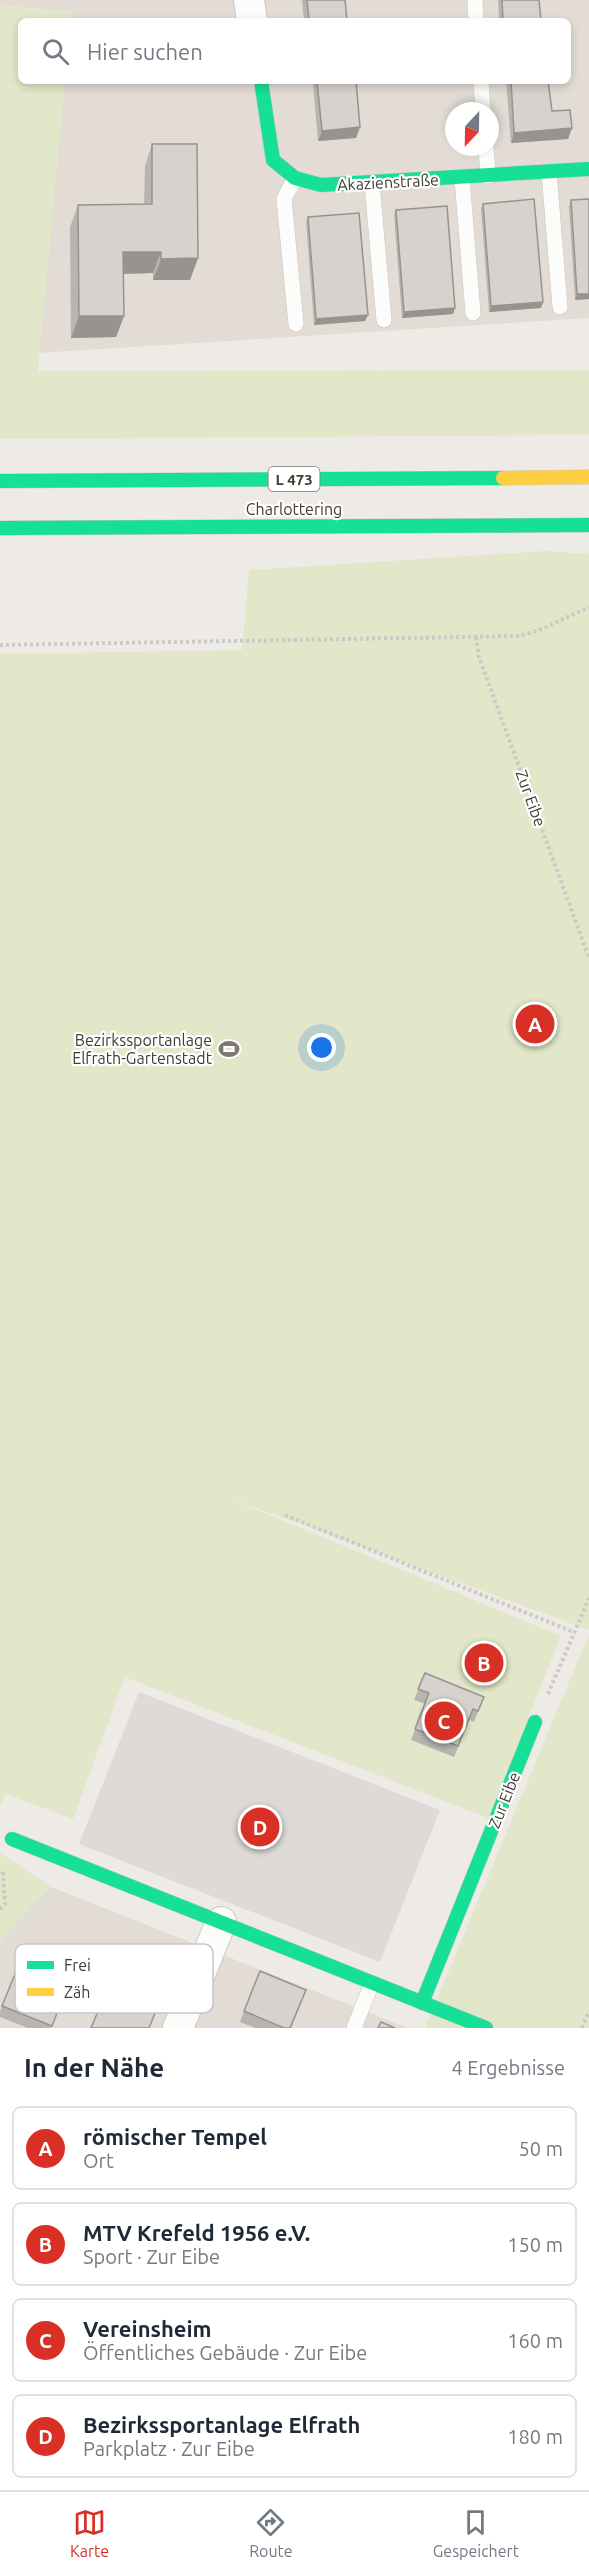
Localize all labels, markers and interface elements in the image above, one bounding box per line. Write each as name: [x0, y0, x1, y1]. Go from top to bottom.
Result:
search box: [18, 18, 571, 84]
icon: search: [39, 35, 72, 68]
text: Hier suchen: [87, 39, 203, 64]
north arrow: [445, 102, 499, 156]
street label: Akazienstraße: [337, 170, 439, 194]
road number: L 473: [268, 467, 320, 491]
street label: Charlottering: [246, 500, 342, 518]
street label: Zur Eibe: [512, 767, 550, 829]
pin: A: [516, 1002, 554, 1046]
place label: Bezirkssportanlage Elfrath-Gartenstadt: [72, 1031, 213, 1067]
your location: [307, 1033, 336, 1062]
sports icon: Bezirkssportanlage Elfrath-Gartenstadt: [217, 1037, 241, 1061]
pin: B: [464, 1640, 504, 1686]
pin: C: [424, 1698, 464, 1744]
street label: Zur Eibe: [485, 1769, 523, 1831]
pin: D: [240, 1804, 280, 1850]
legend: [15, 1944, 213, 2013]
text: Frei: [64, 1956, 91, 1974]
text: Zäh: [64, 1983, 90, 2001]
text: In der Nähe: [24, 2053, 164, 2082]
text: 4 Ergebnisse: [451, 2056, 565, 2079]
text: römischer Tempel: [83, 2124, 267, 2149]
text: A: [38, 2137, 53, 2160]
text: 50 m: [519, 2137, 563, 2160]
text: Ort: [83, 2149, 114, 2172]
text: MTV Krefeld 1956 e.V.: [83, 2220, 310, 2245]
text: B: [39, 2233, 52, 2256]
text: 150 m: [507, 2233, 563, 2256]
text: Sport · Zur Eibe: [83, 2245, 220, 2268]
text: Vereinsheim: [83, 2316, 212, 2341]
text: C: [39, 2329, 52, 2352]
text: 160 m: [507, 2329, 563, 2352]
text: Öffentliches Gebäude · Zur Eibe: [83, 2341, 367, 2364]
text: Bezirkssportanlage Elfrath: [83, 2412, 360, 2437]
text: D: [38, 2425, 53, 2448]
text: 180 m: [507, 2425, 563, 2448]
text: Parkplatz · Zur Eibe: [83, 2437, 255, 2460]
tab: Karte: [70, 2506, 109, 2560]
tab: Route: [249, 2506, 293, 2560]
tab: Gespeichert: [433, 2506, 519, 2560]

